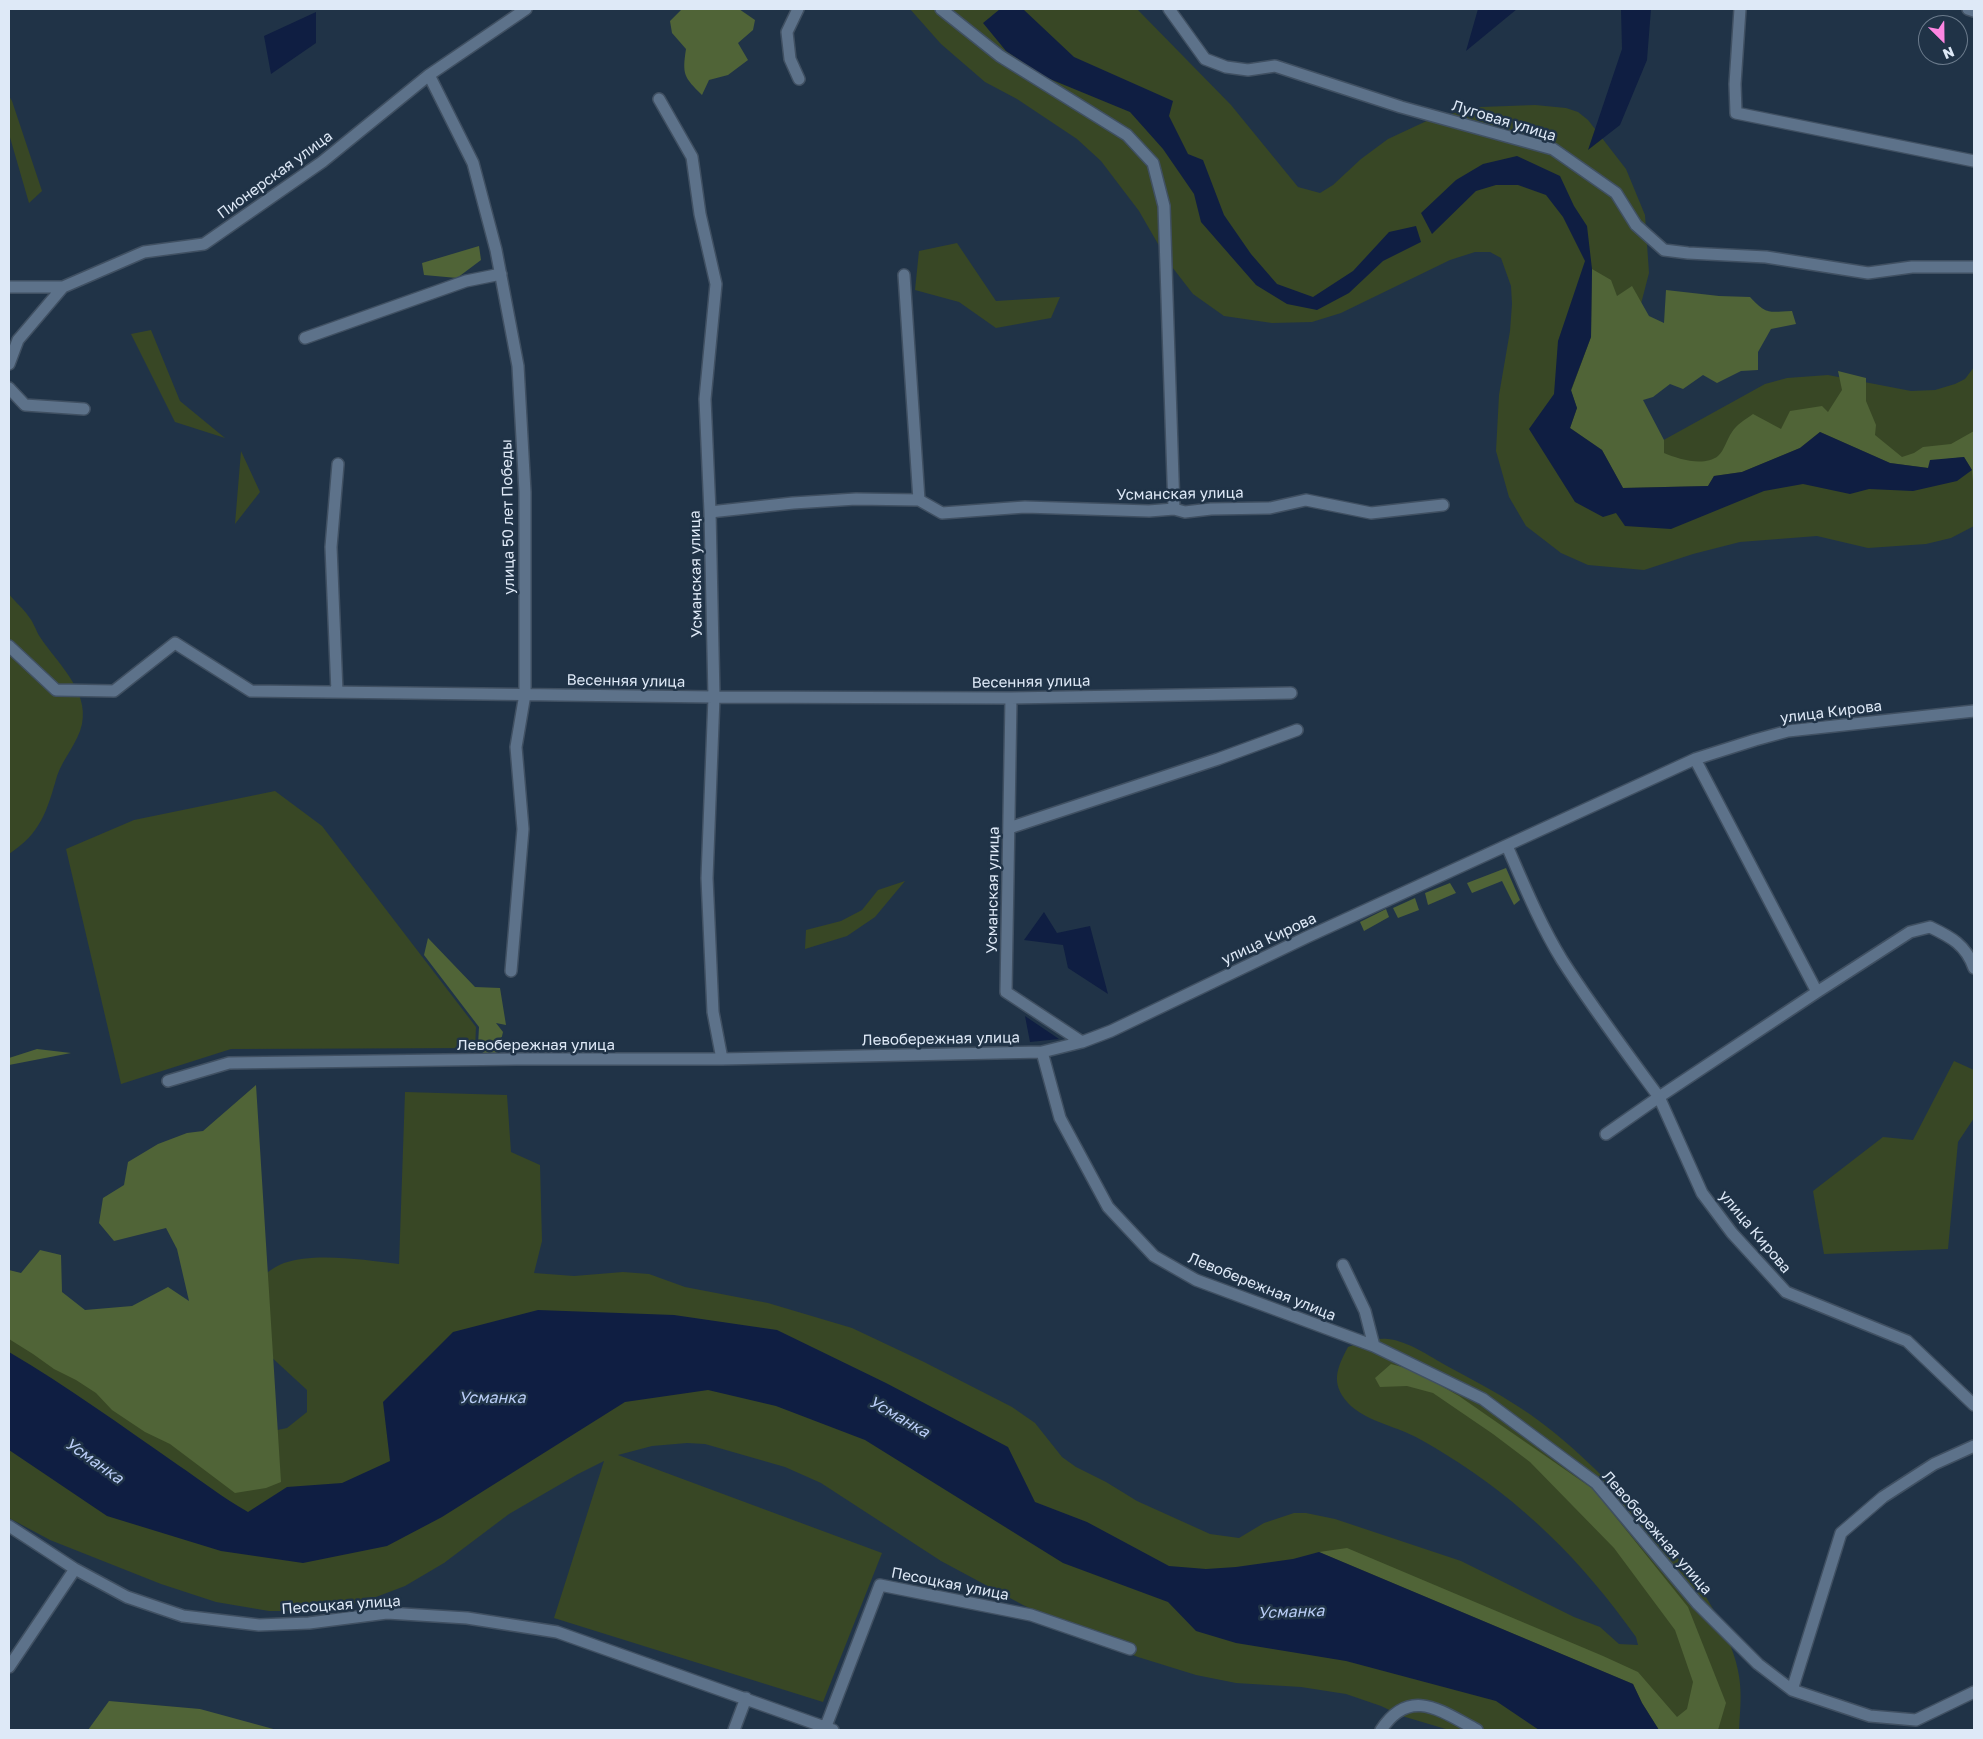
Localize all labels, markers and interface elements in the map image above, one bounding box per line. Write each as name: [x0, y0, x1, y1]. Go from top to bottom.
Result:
north arrow: [1918, 15, 1968, 65]
text: N: [1940, 43, 1957, 63]
street label: Луговая улица: [1450, 97, 1558, 145]
street label: Пионерская улица: [214, 127, 336, 223]
street label: улица 50 лет Победы: [498, 439, 518, 595]
street label: Усманская улица: [1116, 484, 1244, 504]
street label: Усманская улица: [686, 510, 706, 638]
street label: Весенняя улица: [566, 671, 686, 691]
street label: Весенняя улица: [971, 672, 1091, 692]
street label: улица Кирова: [1779, 697, 1883, 727]
street label: Усманская улица: [983, 826, 1003, 954]
street label: улица Кирова: [1219, 909, 1319, 969]
street label: Левобережная улица: [862, 1029, 1020, 1049]
street label: Левобережная улица: [457, 1036, 615, 1054]
street label: улица Кирова: [1715, 1187, 1795, 1277]
street label: Левобережная улица: [1185, 1249, 1339, 1325]
water label: Усманка: [459, 1388, 525, 1408]
water label: Усманка: [865, 1392, 933, 1442]
water label: Усманка: [61, 1434, 127, 1488]
street label: Левобережная улица: [1598, 1467, 1716, 1599]
street label: Песоцкая улица: [890, 1564, 1010, 1604]
street label: Песоцкая улица: [281, 1592, 401, 1618]
water label: Усманка: [1257, 1601, 1325, 1623]

